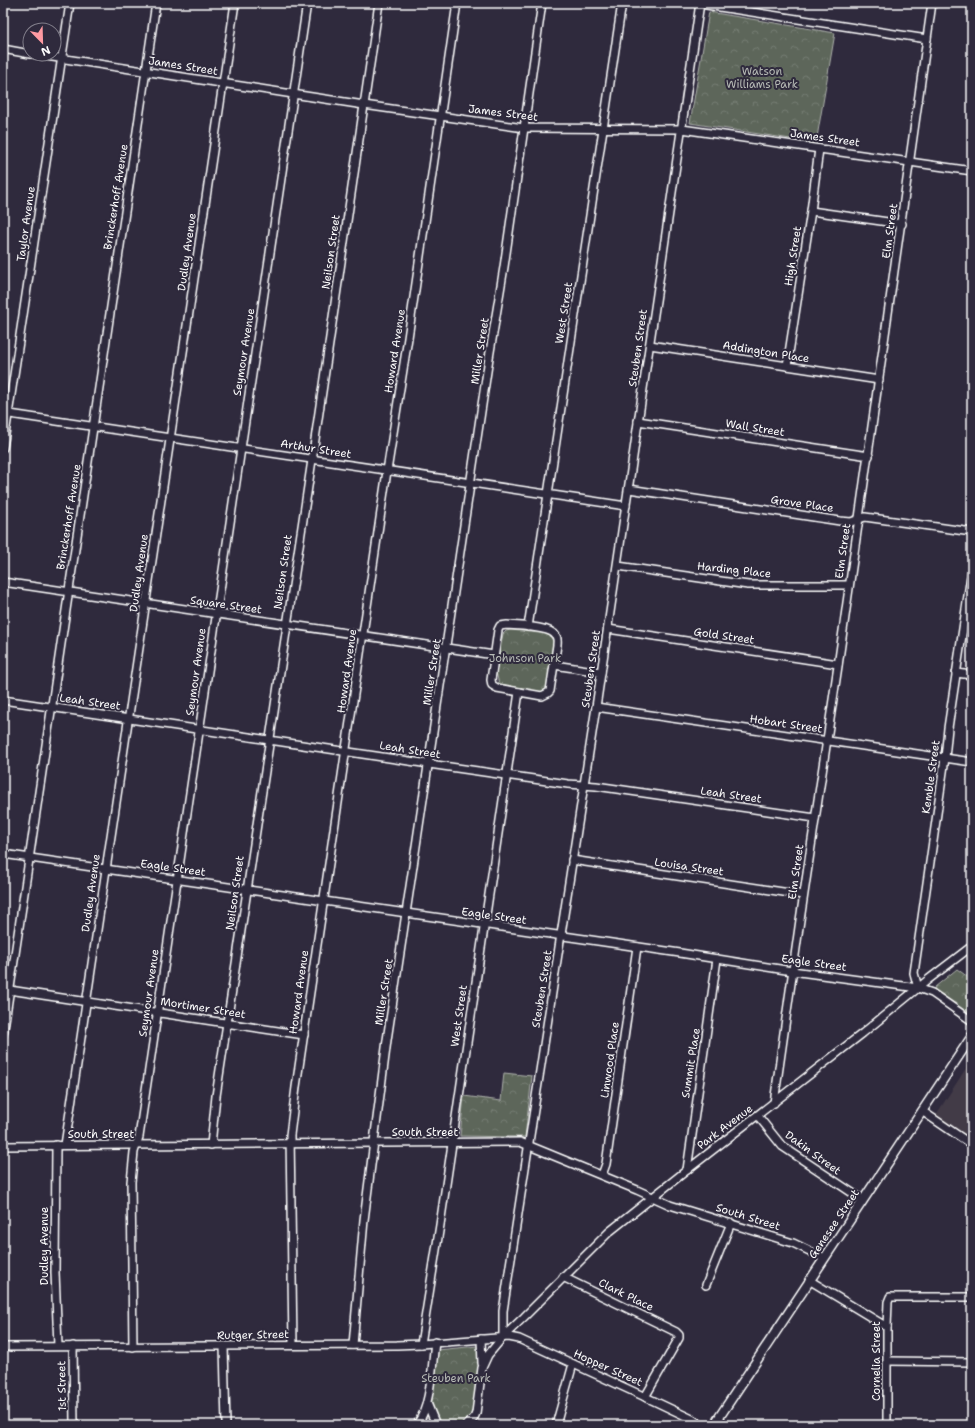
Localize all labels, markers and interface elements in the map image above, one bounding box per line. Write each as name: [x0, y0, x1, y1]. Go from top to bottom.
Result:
north arrow: [22, 22, 62, 62]
text: N: [39, 42, 53, 59]
street label: James Street: [147, 53, 219, 79]
park label: Watson Williams Park: [726, 64, 798, 92]
street label: James Street: [467, 101, 539, 125]
street label: James Street: [789, 126, 861, 150]
street label: Brinckerhoff Avenue: [100, 143, 132, 251]
street label: Taylor Avenue: [13, 185, 39, 263]
street label: Elm Street: [879, 202, 901, 260]
street label: Dudley Avenue: [174, 212, 200, 292]
street label: Neilson Street: [318, 213, 344, 290]
street label: High Street: [781, 225, 805, 287]
street label: West Street: [552, 281, 576, 345]
street label: Seymour Avenue: [230, 307, 258, 397]
street label: Howard Avenue: [381, 308, 409, 394]
street label: Steuben Street: [625, 308, 651, 388]
street label: Miller Street: [467, 316, 493, 385]
street label: Addington Place: [722, 338, 810, 366]
street label: Wall Street: [724, 416, 786, 440]
street label: Arthur Street: [279, 436, 353, 462]
street label: Brinckerhoff Avenue: [53, 463, 85, 571]
street label: Grove Place: [770, 492, 834, 516]
street label: Elm Street: [832, 522, 854, 580]
street label: Dudley Avenue: [126, 533, 152, 613]
street label: Neilson Street: [270, 533, 296, 610]
street label: Harding Place: [696, 559, 772, 581]
street label: Square Street: [189, 593, 263, 617]
street label: Gold Street: [693, 624, 756, 648]
street label: Seymour Avenue: [182, 627, 210, 717]
street label: Howard Avenue: [334, 628, 360, 714]
street label: Steuben Street: [578, 629, 604, 709]
street label: Miller Street: [419, 637, 445, 706]
park label: Johnson Park: [489, 651, 561, 666]
street label: Leah Street: [58, 690, 122, 714]
street label: Hobart Street: [749, 711, 824, 737]
street label: Leah Street: [378, 738, 442, 762]
street label: Kemble Street: [918, 739, 944, 815]
street label: Leah Street: [699, 783, 763, 807]
street label: Elm Street: [785, 843, 807, 901]
street label: Dudley Avenue: [78, 853, 104, 933]
street label: Neilson Street: [222, 854, 248, 931]
street label: Louisa Street: [653, 855, 725, 879]
street label: Eagle Street: [139, 856, 207, 880]
street label: Eagle Street: [460, 904, 528, 928]
street label: Seymour Avenue: [135, 948, 163, 1038]
street label: Howard Avenue: [286, 949, 312, 1035]
street label: Steuben Street: [528, 949, 556, 1029]
street label: Eagle Street: [780, 951, 848, 975]
street label: Miller Street: [371, 957, 397, 1026]
street label: West Street: [447, 984, 471, 1048]
street label: Mortimer Street: [159, 994, 247, 1022]
street label: Linwood Place: [597, 1021, 623, 1099]
street label: Summit Place: [678, 1027, 704, 1099]
street label: Park Avenue: [694, 1101, 756, 1153]
street label: South Street: [392, 1125, 458, 1140]
street label: South Street: [68, 1127, 134, 1142]
street label: Dakin Street: [782, 1128, 844, 1178]
street label: Genesee Street: [805, 1186, 863, 1262]
street label: South Street: [714, 1200, 782, 1234]
street label: Dudley Avenue: [37, 1207, 52, 1285]
street label: Clark Place: [596, 1275, 656, 1315]
street label: Cornelia Street: [869, 1321, 884, 1401]
street label: Rutger Street: [217, 1327, 289, 1343]
street label: Hopper Street: [571, 1346, 645, 1390]
street label: 1st Street: [54, 1361, 70, 1411]
park label: Steuben Park: [421, 1371, 491, 1386]

